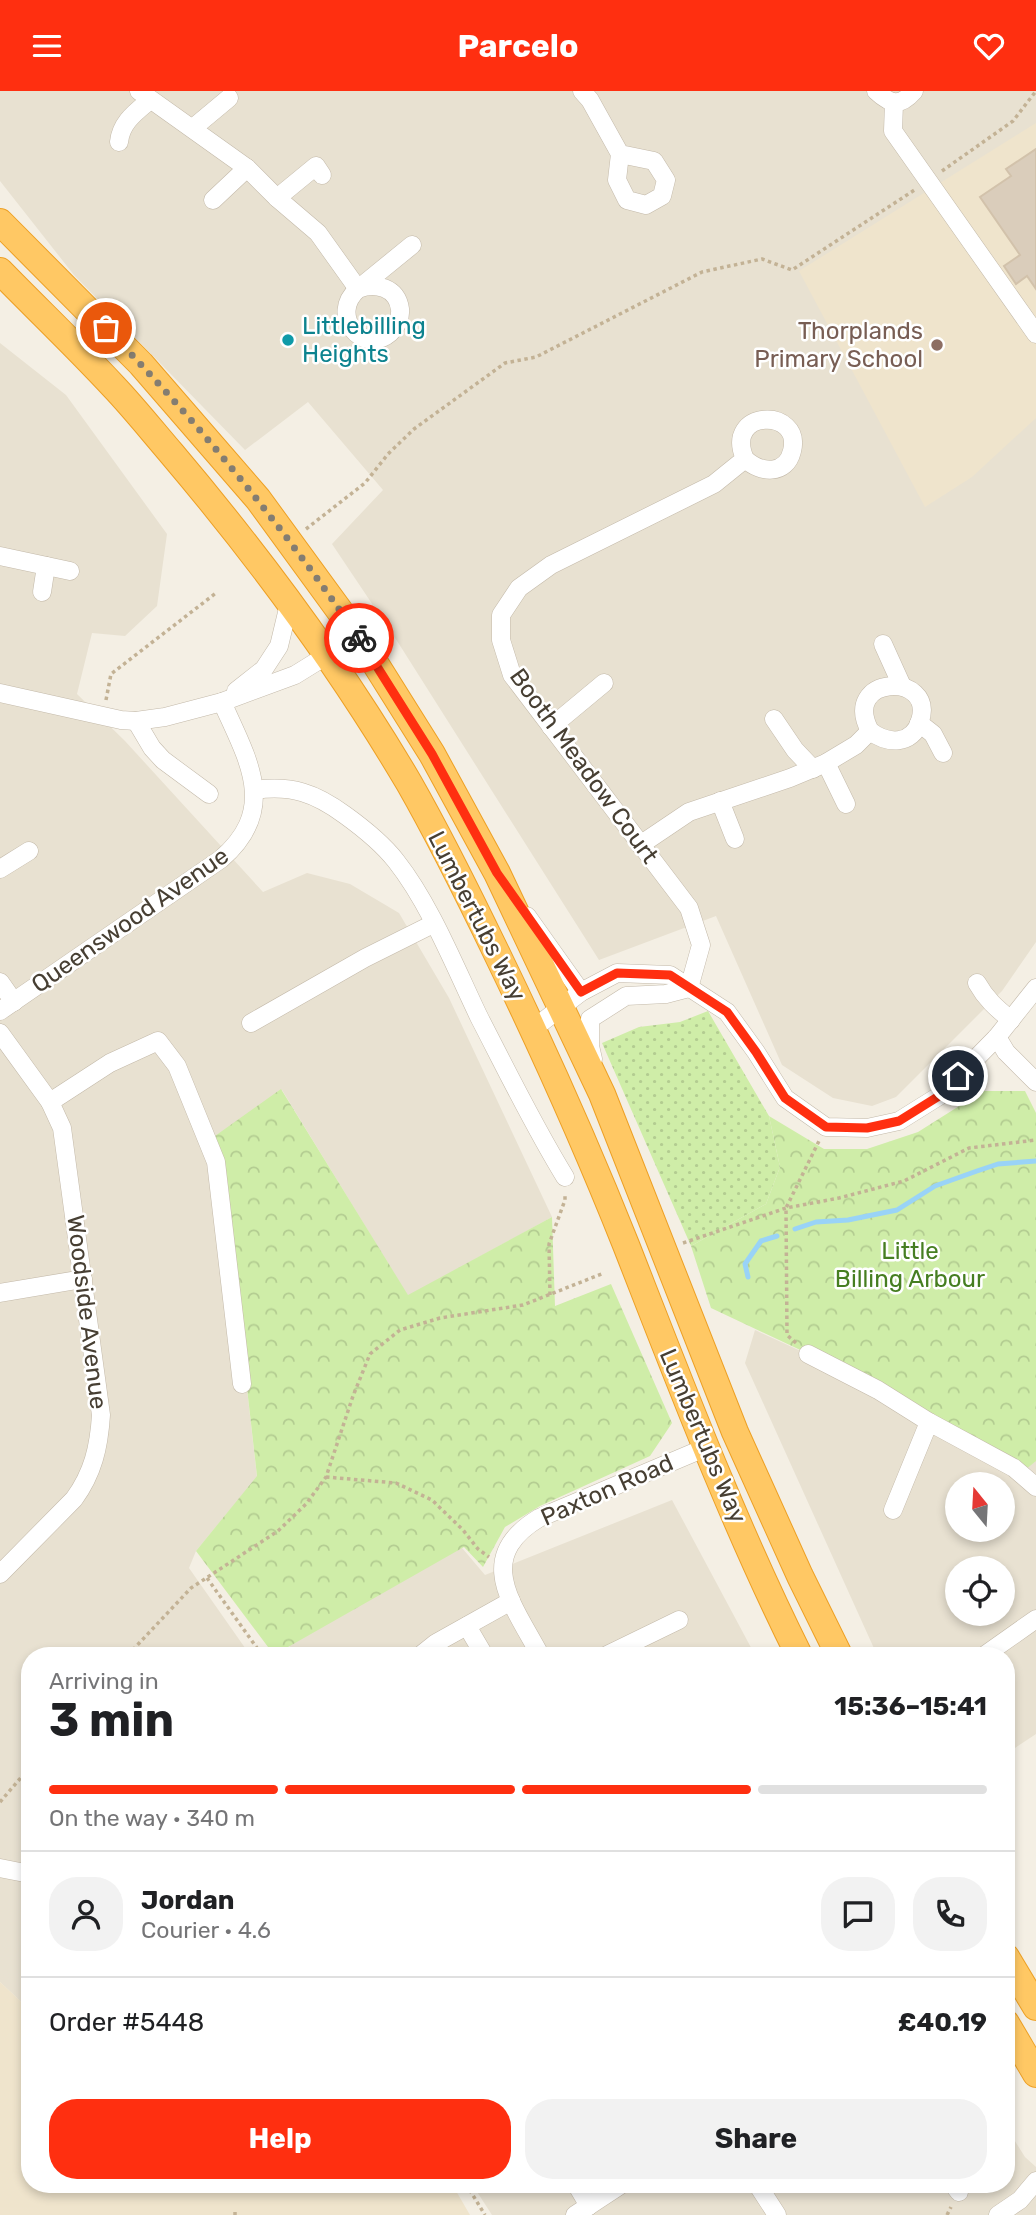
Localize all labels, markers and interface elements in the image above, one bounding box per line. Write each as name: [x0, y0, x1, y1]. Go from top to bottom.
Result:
icon: menu: [28, 27, 66, 65]
text: Parcelo: [457, 27, 579, 65]
icon: heart: [970, 27, 1008, 65]
pin: [76, 298, 136, 358]
icon: bag: [87, 309, 125, 347]
place label: Littlebilling Heights: [302, 312, 426, 368]
place label: Thorplands Primary School: [754, 317, 923, 373]
marker: Littlebilling Heights: [280, 332, 296, 348]
marker: Thorplands Primary School: [929, 337, 945, 353]
courier: [324, 603, 394, 673]
icon: bike: [340, 619, 378, 657]
street label: Booth Meadow Court: [504, 663, 664, 869]
street label: Lumbertubs Way: [422, 827, 532, 1005]
street label: Queenswood Avenue: [26, 841, 234, 999]
pin: [928, 1046, 988, 1106]
icon: home: [939, 1057, 977, 1095]
street label: Woodside Avenue: [61, 1213, 113, 1411]
park label: Little Billing Arbour: [835, 1237, 985, 1293]
street label: Lumbertubs Way: [654, 1345, 752, 1527]
street label: Paxton Road: [537, 1448, 677, 1532]
north arrow: [945, 1472, 1015, 1542]
map controls: [945, 1472, 1015, 1626]
button: locate: [945, 1556, 1015, 1626]
text: Arriving in: [49, 1667, 159, 1695]
text: 15:36–15:41: [834, 1691, 987, 1722]
text: 3 min: [49, 1693, 174, 1748]
text: On the way · 340 m: [49, 1804, 255, 1832]
button: person: [49, 1877, 123, 1951]
button: chat: [821, 1877, 895, 1951]
button: phone: [913, 1877, 987, 1951]
text: Jordan: [141, 1885, 234, 1916]
text: Courier · 4.6: [141, 1916, 271, 1944]
text: Order #5448: [49, 2007, 204, 2038]
text: £40.19: [898, 2007, 987, 2038]
button: Help: [49, 2099, 511, 2179]
button: Share: [525, 2099, 987, 2179]

